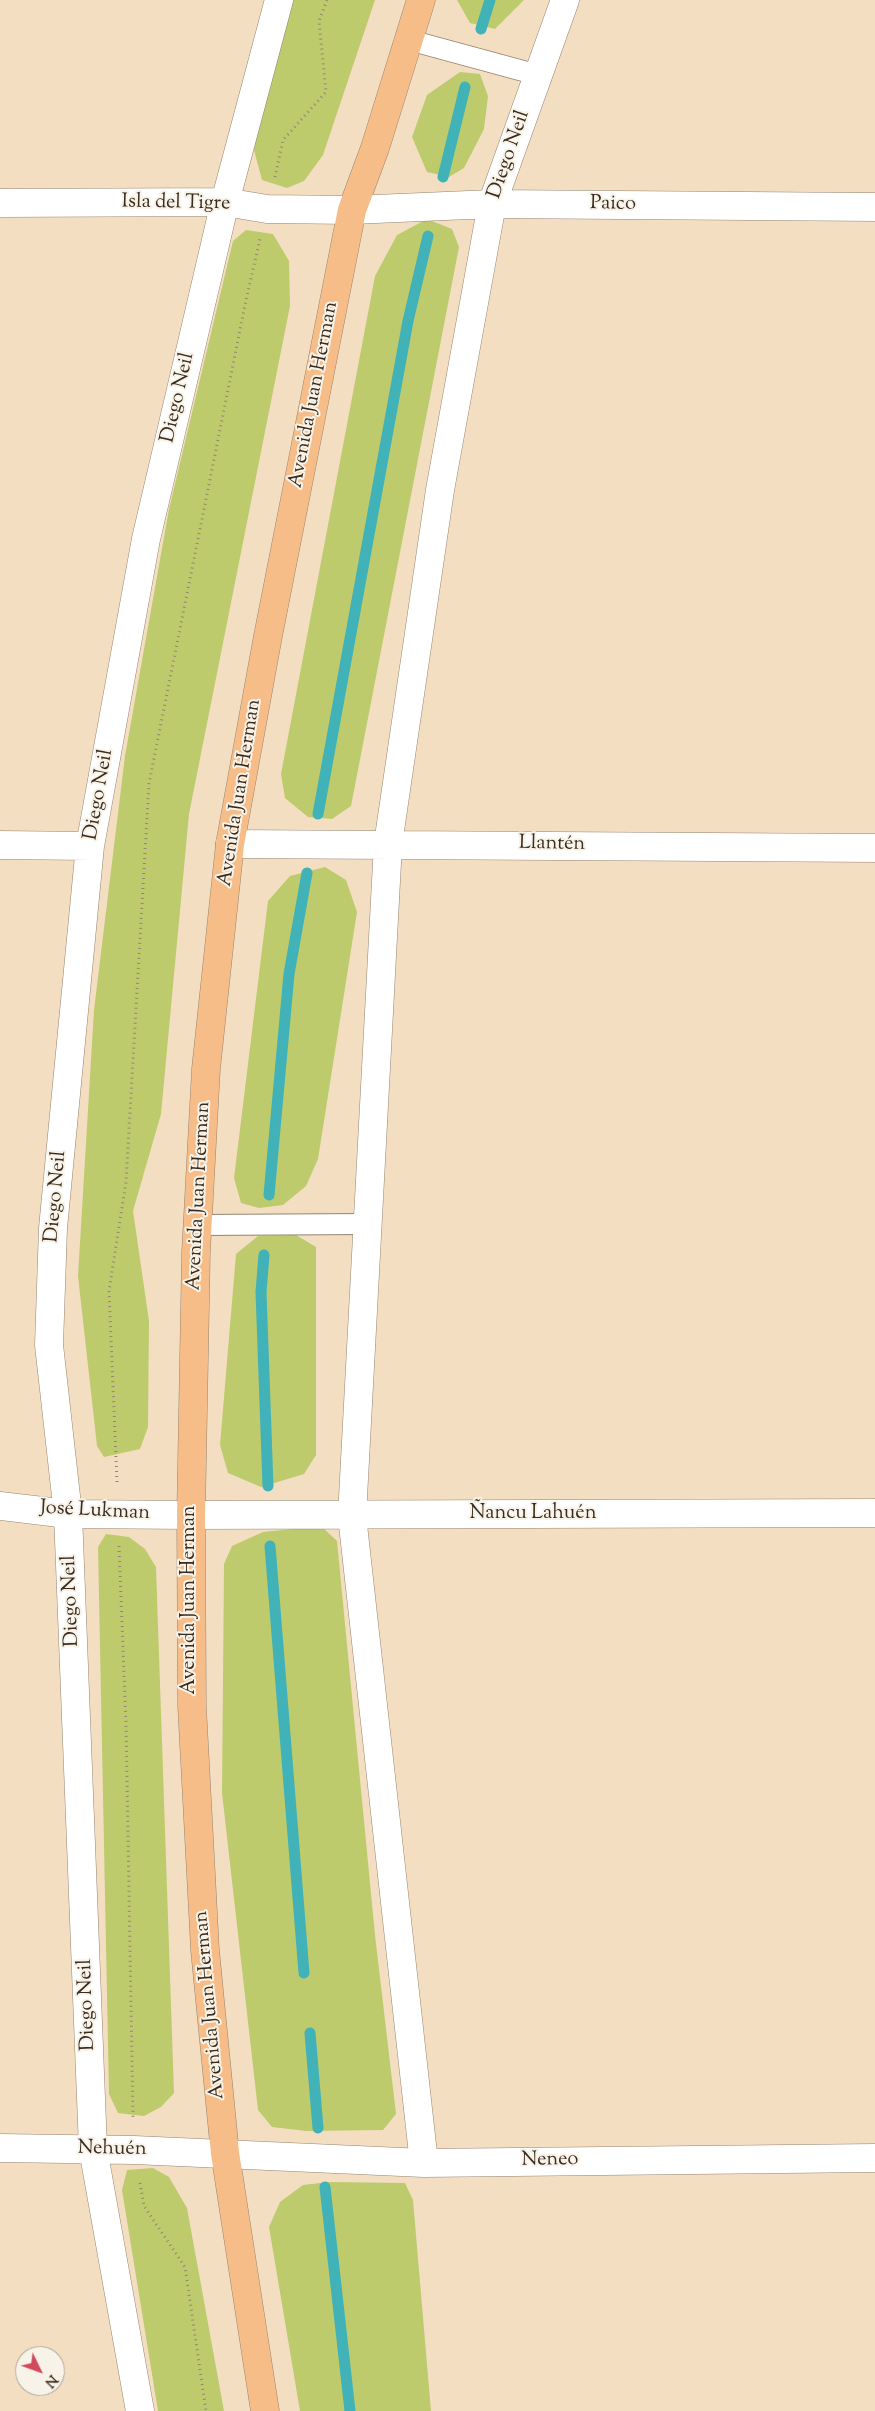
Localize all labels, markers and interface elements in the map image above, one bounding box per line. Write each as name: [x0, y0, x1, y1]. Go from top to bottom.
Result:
street label: Diego Neil: [484, 108, 536, 202]
street label: Isla del Tigre: [121, 191, 231, 217]
street label: Paico: [590, 193, 636, 217]
street label: Avenida Juan Herman: [285, 300, 345, 490]
street label: Diego Neil: [157, 351, 201, 445]
street label: Avenida Juan Herman: [214, 698, 268, 888]
street label: Diego Neil: [80, 748, 120, 842]
street label: Llantén: [519, 832, 585, 858]
street label: Avenida Juan Herman: [183, 1101, 217, 1291]
street label: Diego Neil: [41, 1150, 73, 1244]
street label: José Lukman: [39, 1497, 151, 1527]
street label: Ñancu Lahuén: [470, 1503, 596, 1527]
street label: Avenida Juan Herman: [179, 1505, 203, 1695]
street label: Diego Neil: [58, 1555, 86, 1647]
street label: Avenida Juan Herman: [191, 1910, 231, 2100]
street label: Diego Neil: [74, 1959, 102, 2051]
street label: Nehuén: [77, 2137, 147, 2163]
street label: Neneo: [521, 2149, 579, 2173]
north arrow: [15, 2346, 65, 2396]
text: N: [39, 2370, 62, 2391]

